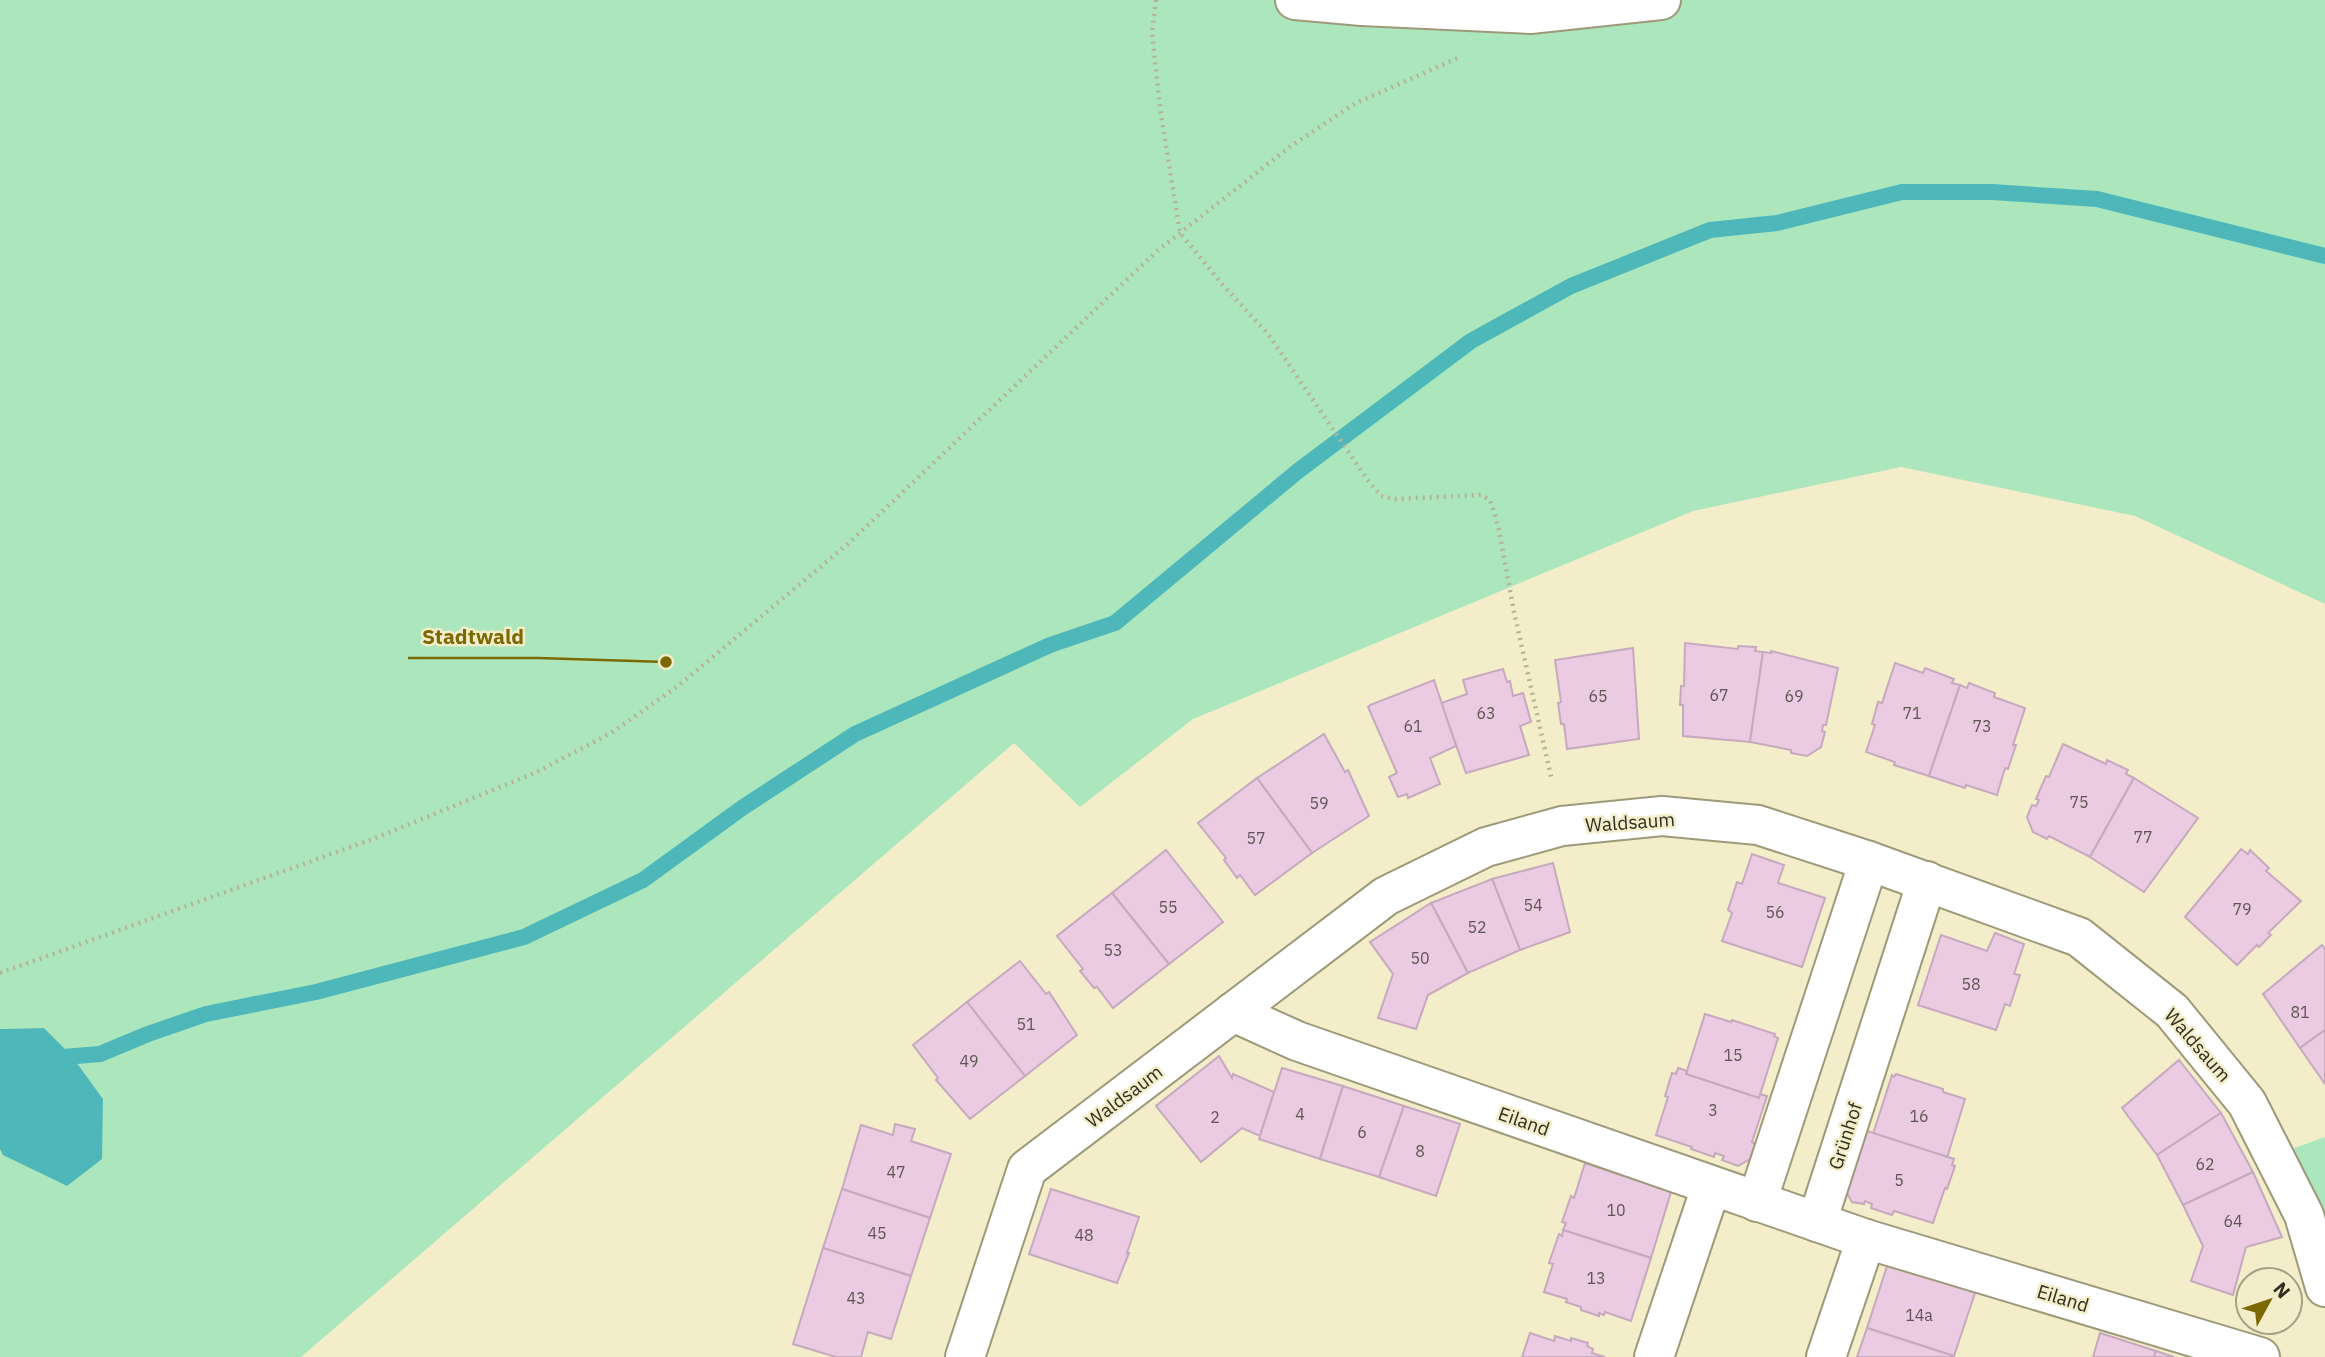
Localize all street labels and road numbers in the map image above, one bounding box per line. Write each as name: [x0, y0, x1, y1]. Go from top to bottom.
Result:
street label: Waldsaum: [1584, 807, 1676, 837]
street label: Waldsaum: [2159, 1003, 2237, 1087]
street label: Waldsaum: [1081, 1059, 1167, 1133]
street label: Grünhof: [1823, 1099, 1867, 1173]
street label: Eiland: [1495, 1101, 1553, 1141]
street label: Eiland: [2034, 1279, 2092, 1317]

